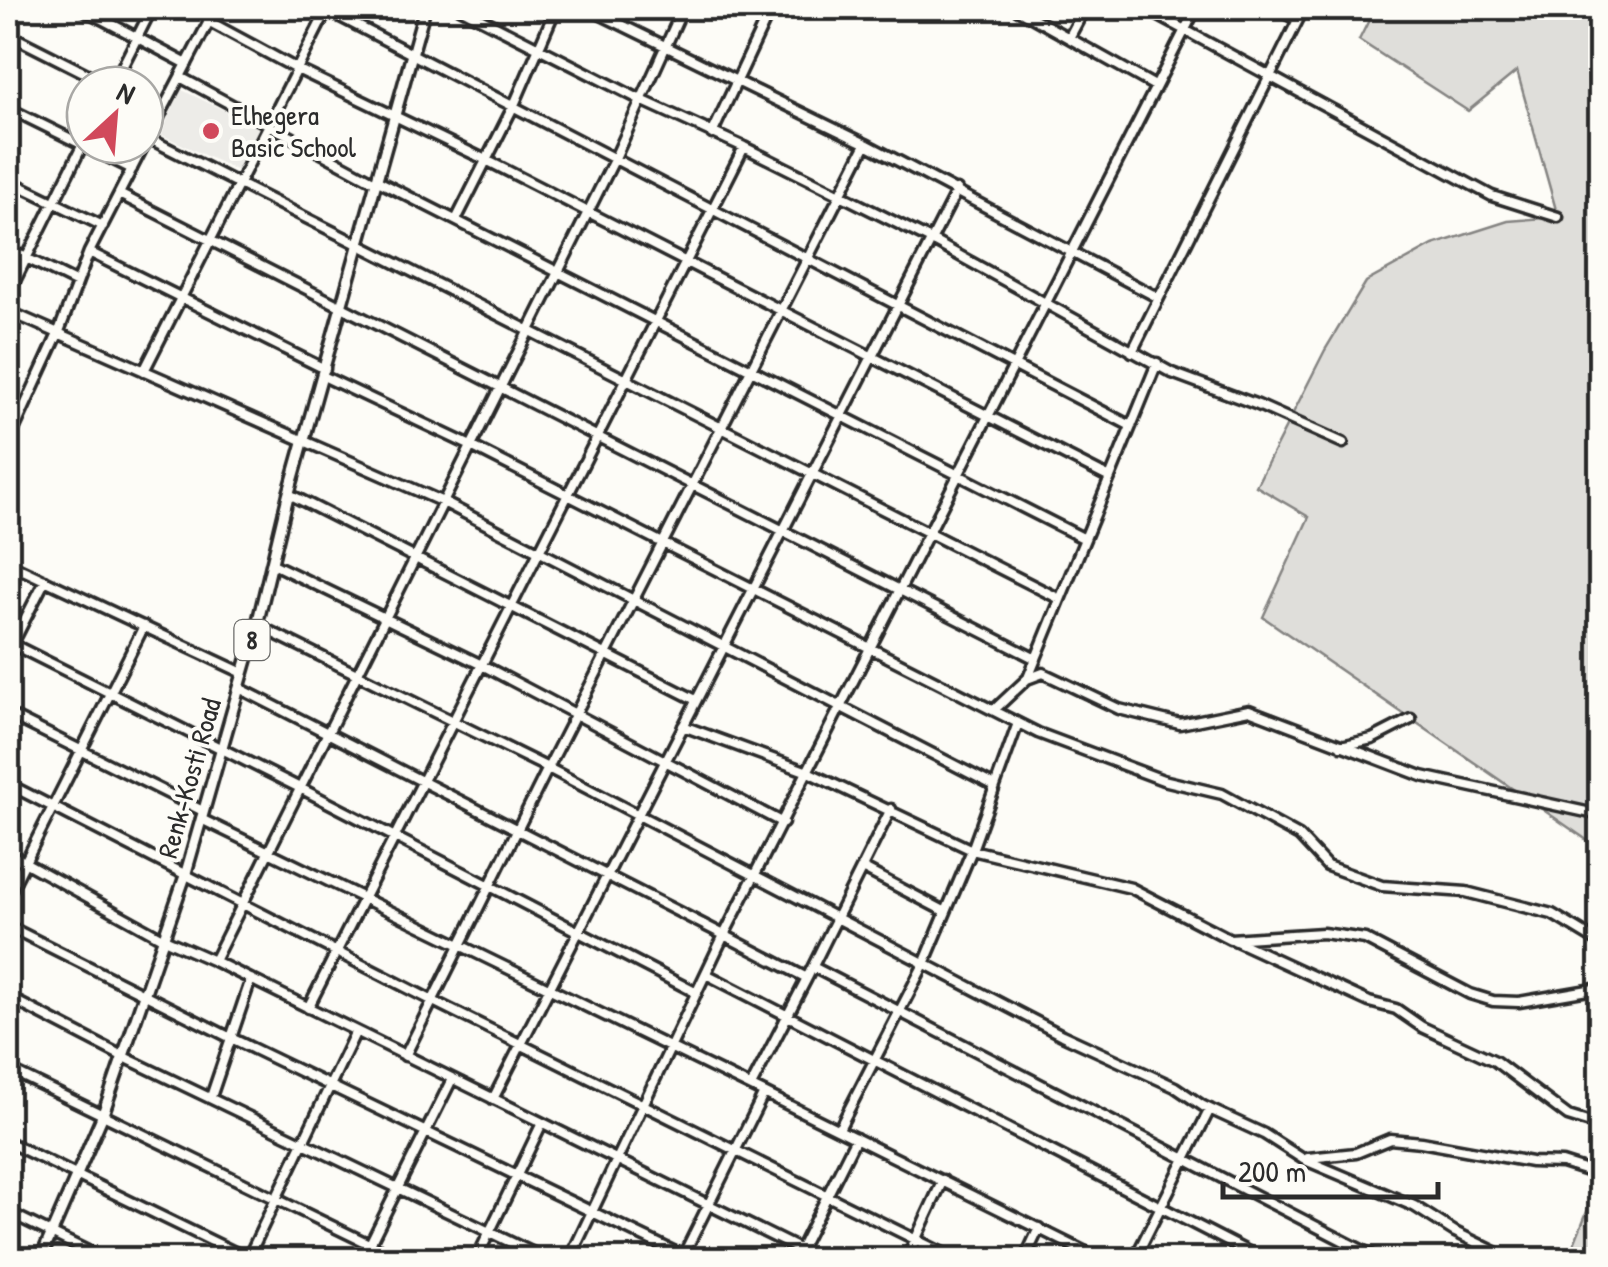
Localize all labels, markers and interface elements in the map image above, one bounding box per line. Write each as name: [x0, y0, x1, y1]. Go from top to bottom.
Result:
north arrow: [65, 65, 165, 165]
text: N: [111, 72, 141, 113]
place label: Elhegera Basic School: [231, 96, 357, 166]
marker: Elhegera Basic School: [200, 120, 222, 142]
road number: 8: [234, 620, 270, 660]
street label: Renk-Kosti Road: [148, 694, 230, 862]
scale bar: [1223, 1137, 1438, 1199]
text: 200 m: [1238, 1151, 1306, 1191]

